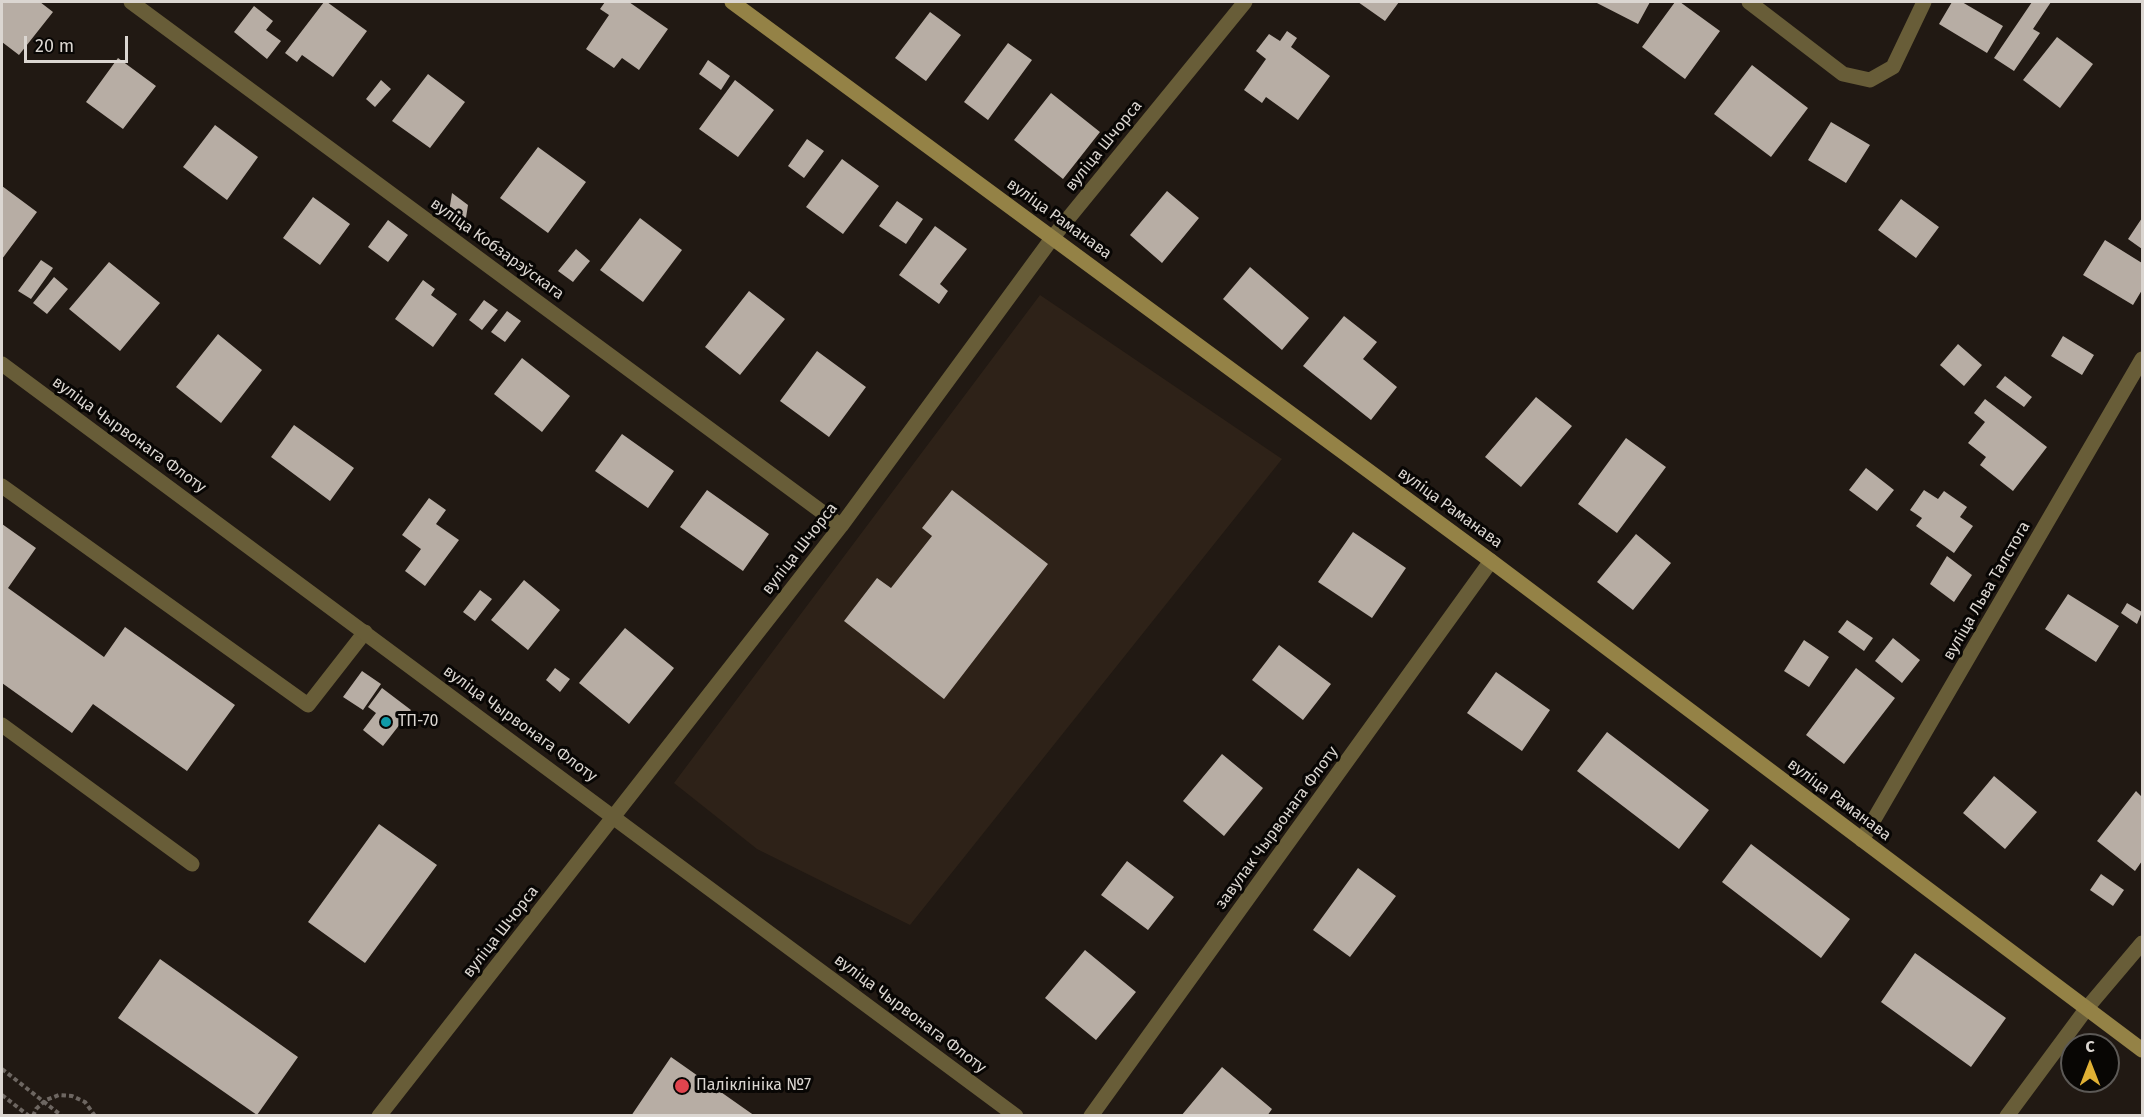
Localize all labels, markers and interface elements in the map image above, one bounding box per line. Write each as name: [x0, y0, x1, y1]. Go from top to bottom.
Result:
scale bar: [27, 24, 130, 62]
text: 20 m: [35, 35, 74, 57]
street label: вуліца Шчорса: [1062, 97, 1146, 195]
street label: вуліца Раманава: [1003, 175, 1115, 263]
street label: вуліца Кобзарэўскага: [426, 194, 568, 304]
street label: вуліца Чырвонага Флоту: [48, 373, 210, 497]
street label: вуліца Раманава: [1394, 464, 1506, 552]
street label: вуліца Шчорса: [758, 499, 842, 599]
street label: вуліца Льва Талстога: [1939, 518, 2035, 664]
street label: вуліца Чырвонага Флоту: [439, 662, 601, 786]
place label: ТП-70: [398, 712, 438, 732]
marker: ТП-70: [379, 715, 393, 729]
street label: завулак Чырвонага Флоту: [1212, 743, 1342, 913]
street label: вуліца Раманава: [1783, 755, 1895, 845]
street label: вуліца Шчорса: [459, 882, 543, 982]
street label: вуліца Чырвонага Флоту: [830, 951, 990, 1077]
north arrow: [2060, 1033, 2120, 1093]
text: С: [2085, 1037, 2095, 1056]
place label: Паліклініка №7: [696, 1076, 811, 1096]
marker: Паліклініка №7: [673, 1077, 691, 1095]

